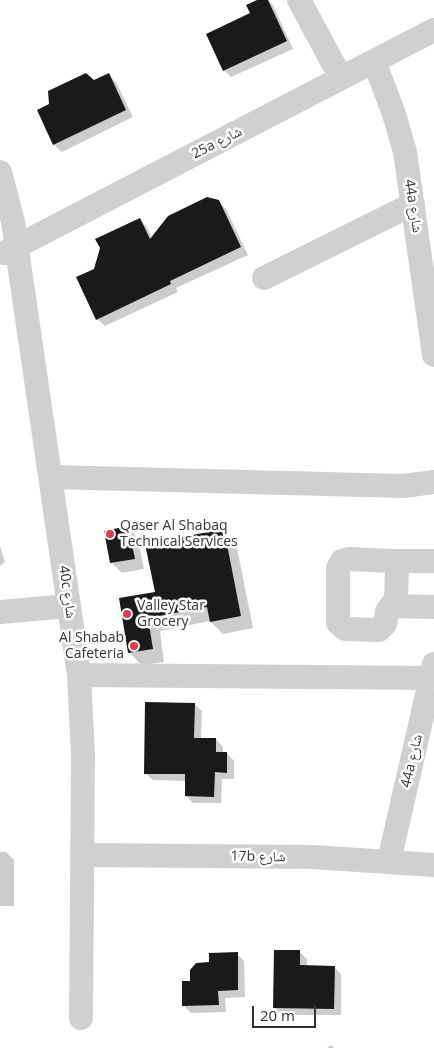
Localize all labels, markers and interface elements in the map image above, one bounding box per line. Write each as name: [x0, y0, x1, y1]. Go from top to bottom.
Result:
street label: 25a شارع: [189, 123, 245, 163]
street label: 44a شارع: [400, 178, 426, 234]
place label: Qaser Al Shabaq Technical Services: [120, 518, 238, 550]
marker: Qaser Al Shabaq Technical Services: [104, 528, 116, 540]
street label: 40c شارع: [55, 565, 79, 619]
place label: Valley Star Grocery: [137, 598, 205, 630]
marker: Valley Star Grocery: [121, 608, 133, 620]
place label: Al Shabab Cafeteria: [59, 630, 124, 662]
marker: Al Shabab Cafeteria: [128, 640, 140, 652]
street label: 44a شارع: [398, 733, 426, 789]
street label: 17b شارع: [230, 848, 286, 866]
scale bar: [254, 996, 318, 1028]
text: 20 m: [260, 1005, 295, 1025]

